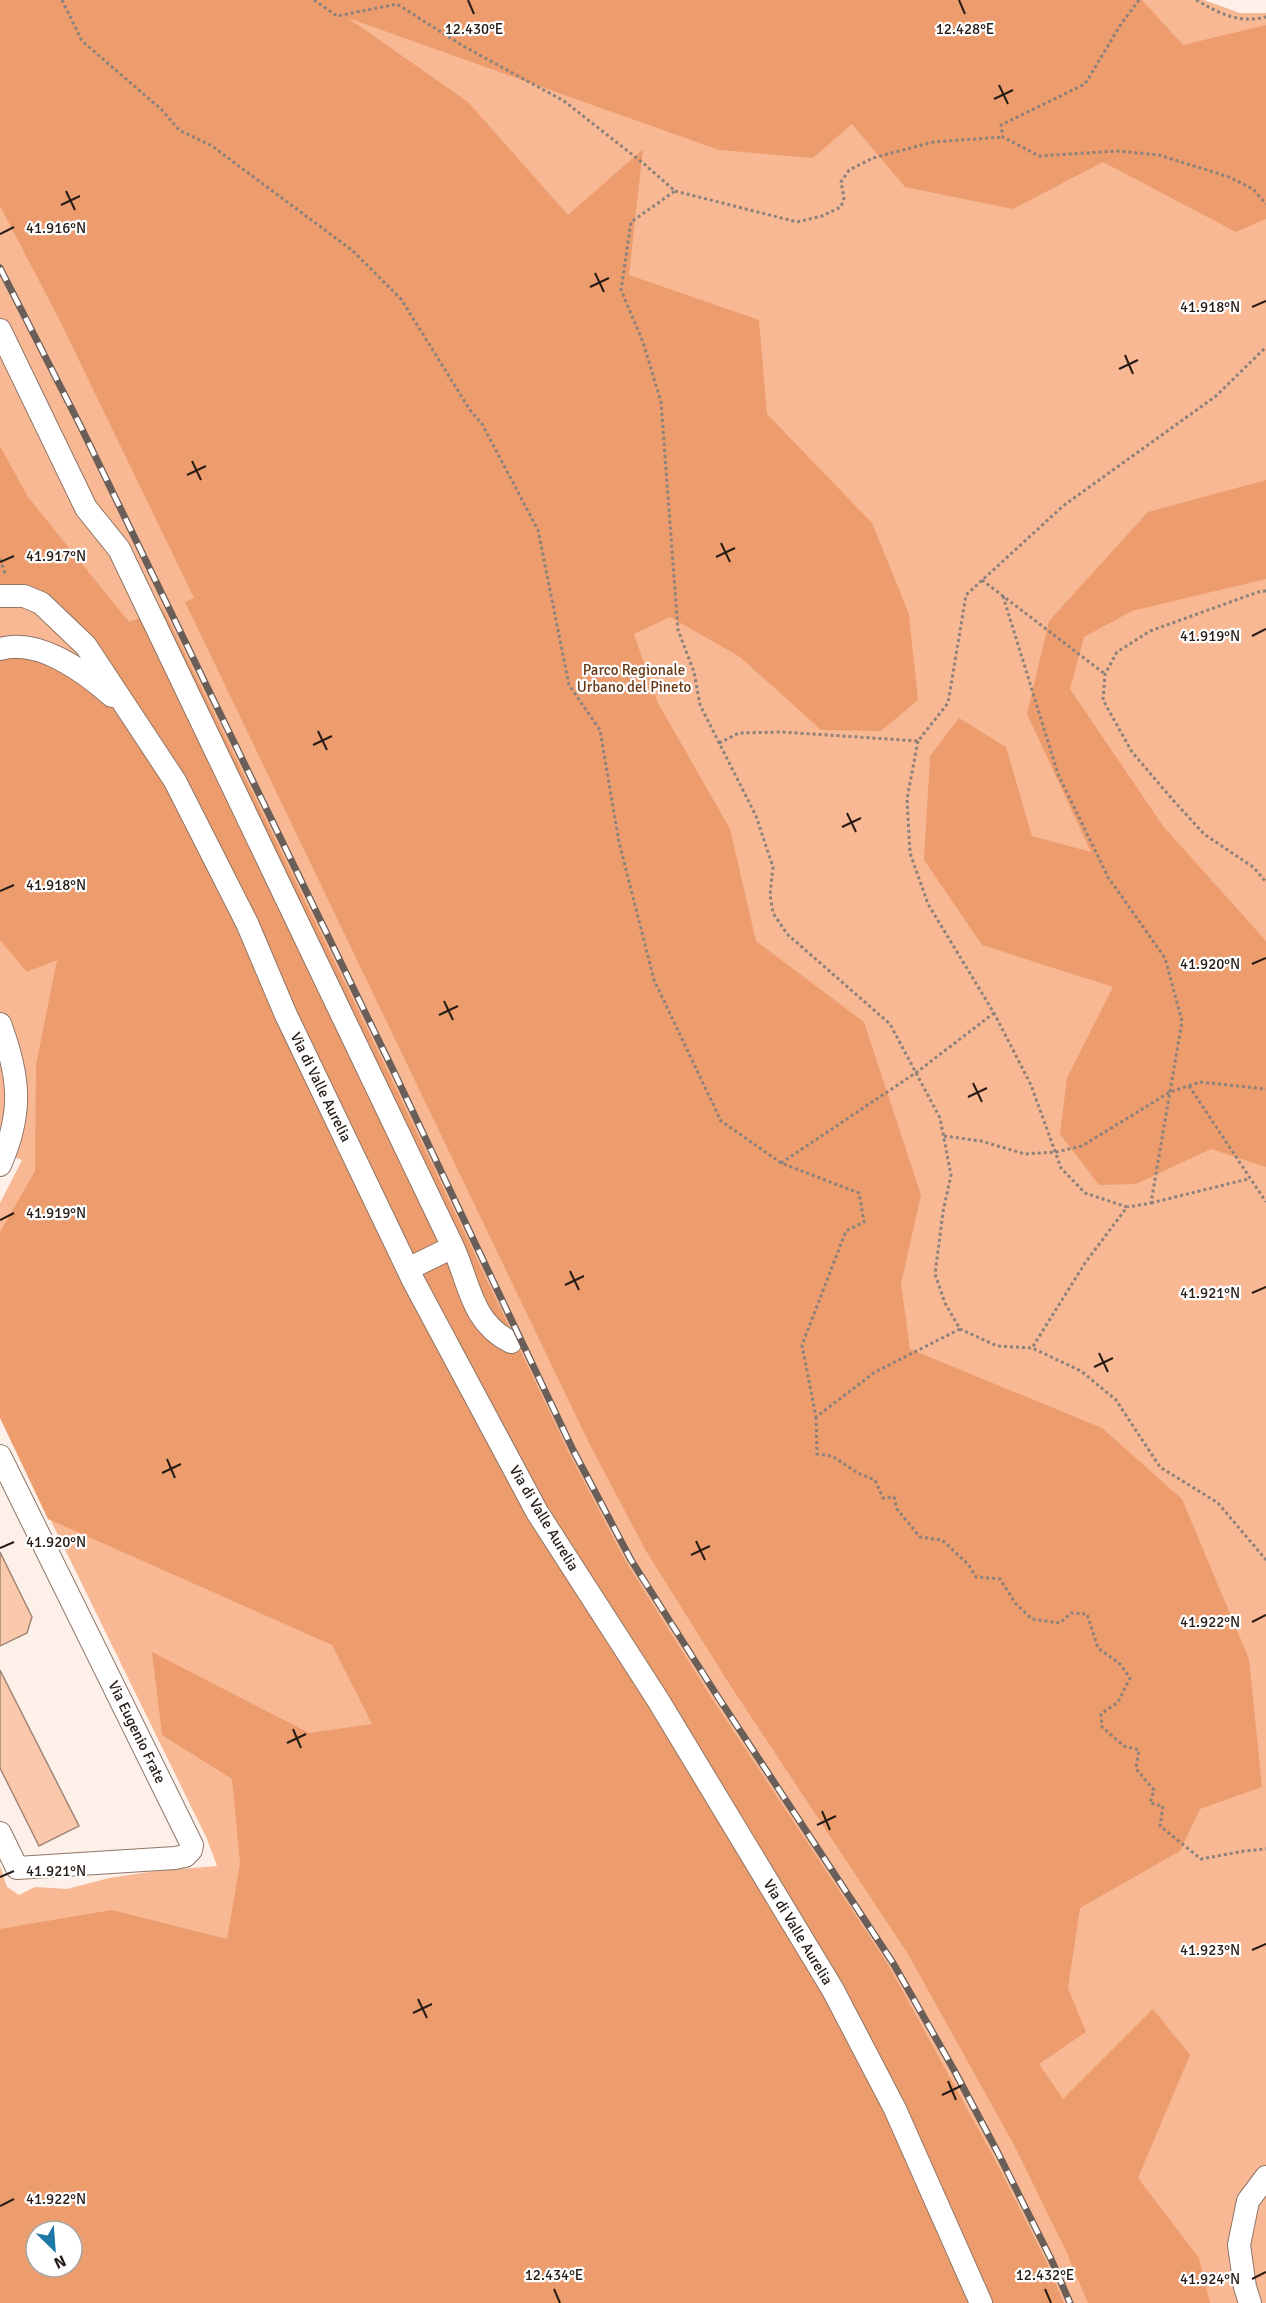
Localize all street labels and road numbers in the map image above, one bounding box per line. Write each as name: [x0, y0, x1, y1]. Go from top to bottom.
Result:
street label: Via di Valle Aurelia: [287, 1029, 355, 1145]
street label: Via di Valle Aurelia: [505, 1462, 583, 1574]
street label: Via Eugenio Frate: [104, 1678, 170, 1786]
street label: Via di Valle Aurelia: [759, 1876, 837, 1988]

